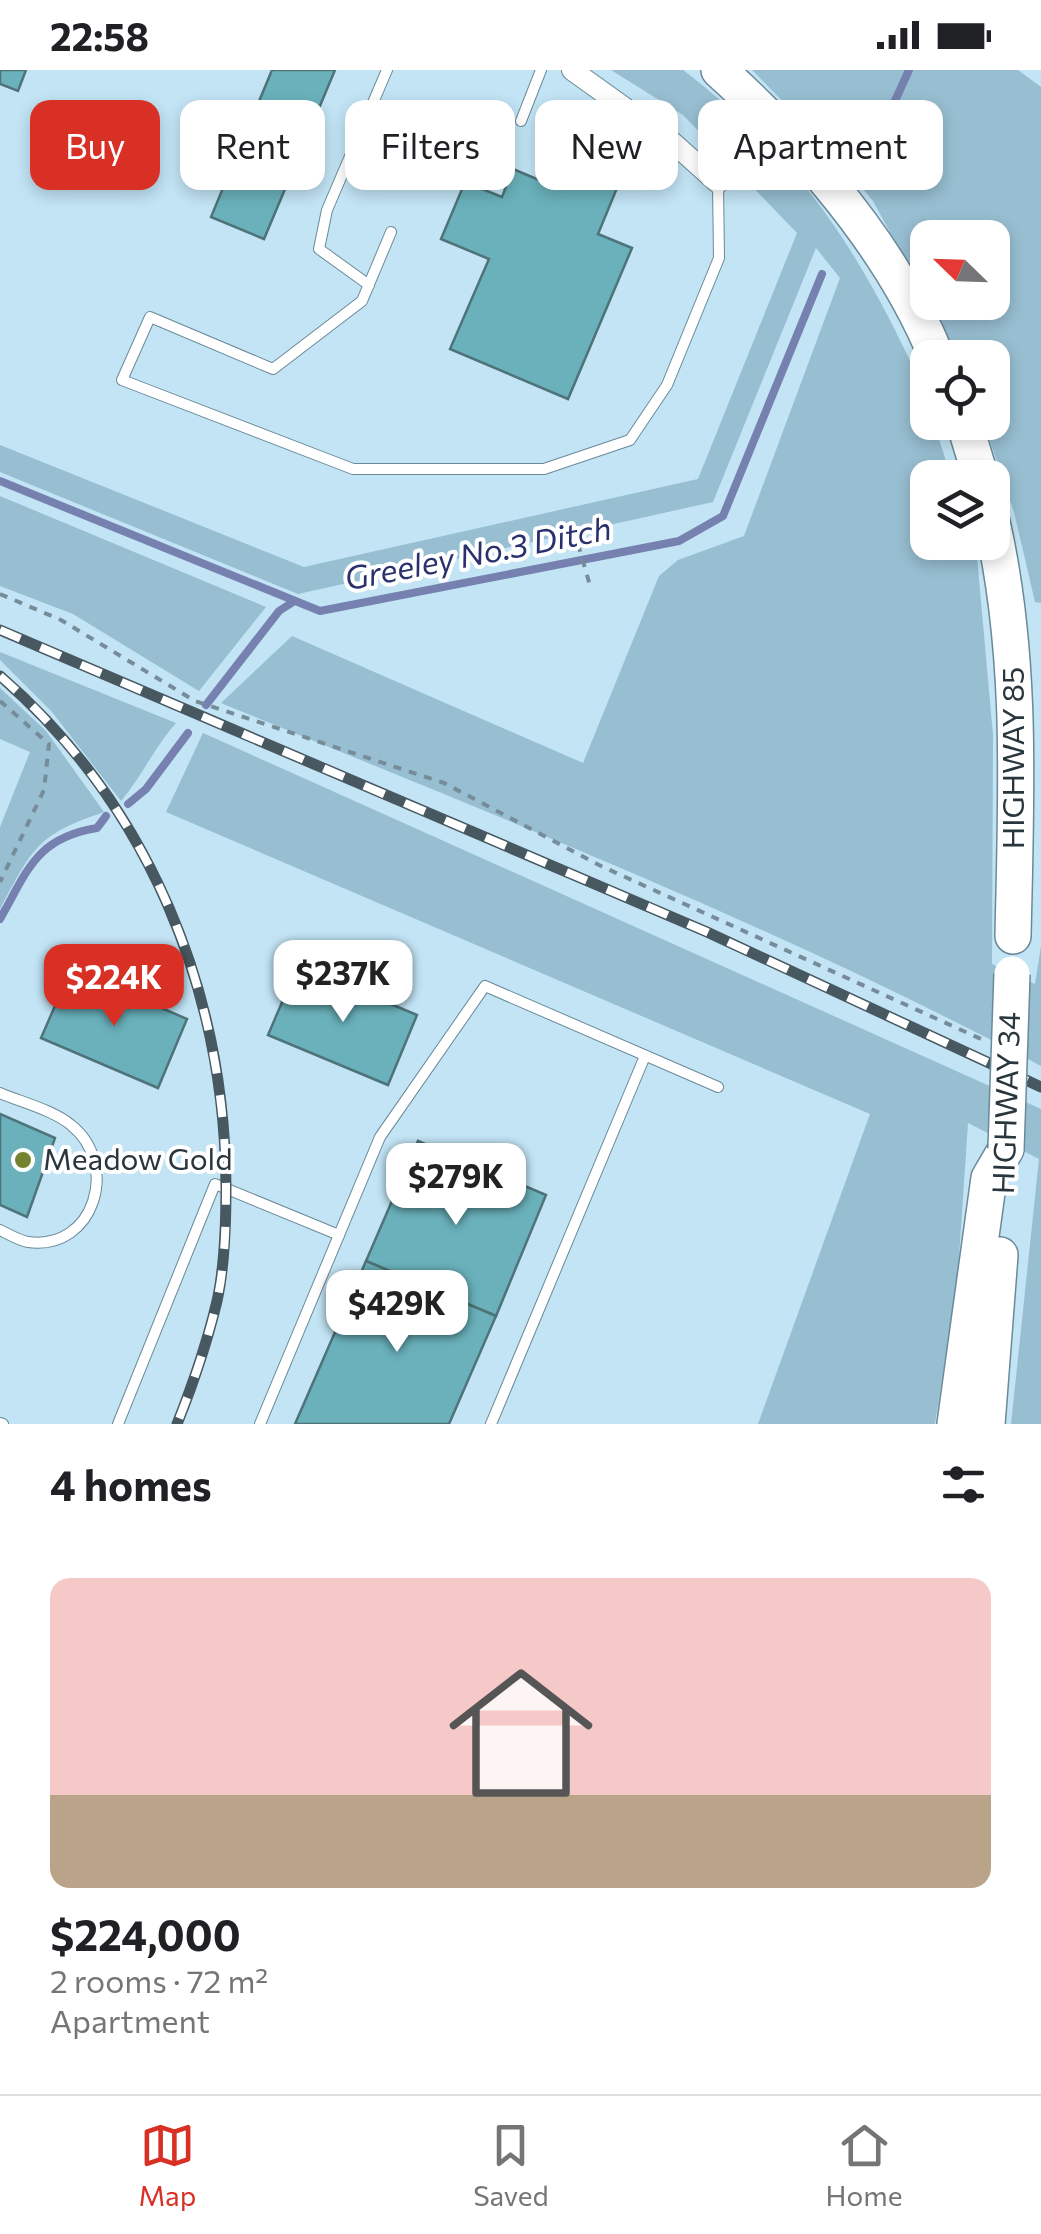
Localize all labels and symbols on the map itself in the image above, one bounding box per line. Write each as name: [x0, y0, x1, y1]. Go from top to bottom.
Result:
north arrow: [910, 220, 1010, 320]
water label: Greeley No.3 Ditch: [341, 507, 614, 597]
street label: HIGHWAY 85: [993, 667, 1030, 849]
pin: $237K: [273, 940, 413, 1025]
pin: $224K: [44, 944, 184, 1029]
street label: HIGHWAY 34: [983, 1011, 1026, 1195]
place label: Meadow Gold: [43, 1139, 233, 1176]
pin: $279K: [386, 1143, 526, 1228]
marker: Meadow Gold: [12, 1149, 34, 1171]
pin: $429K: [327, 1270, 467, 1355]

